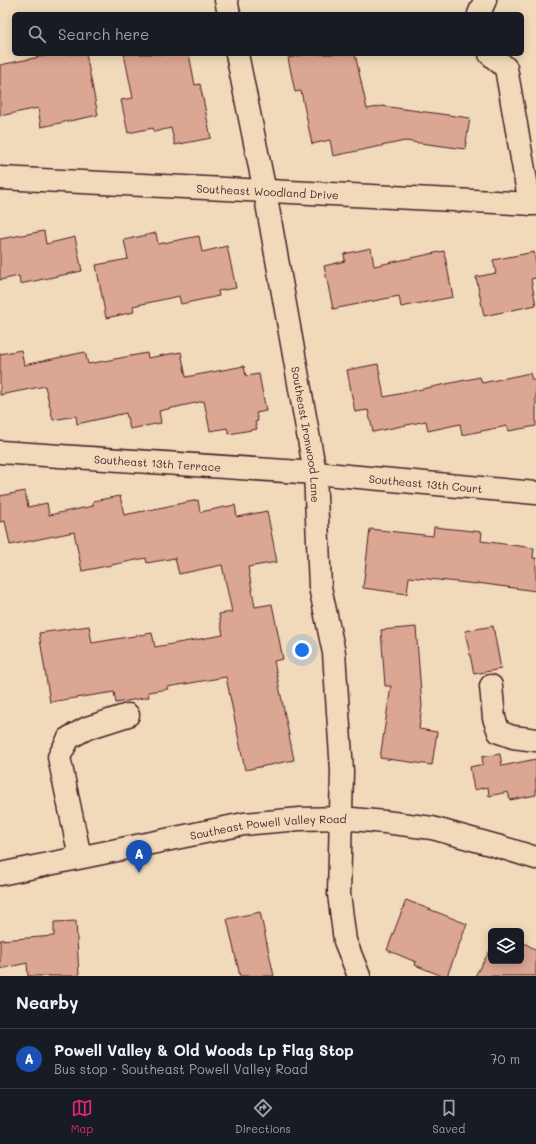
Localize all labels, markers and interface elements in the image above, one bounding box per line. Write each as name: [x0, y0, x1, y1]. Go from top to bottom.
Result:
search box: [12, 12, 524, 56]
icon: search: [26, 23, 48, 45]
text: Search here: [58, 24, 149, 44]
street label: Southeast Woodland Drive: [196, 180, 339, 202]
street label: Southeast Ironwood Lane: [289, 365, 324, 503]
street label: Southeast 13th Terrace: [94, 451, 222, 474]
street label: Southeast 13th Court: [368, 470, 483, 496]
your location: [292, 640, 312, 660]
street label: Southeast Powell Valley Road: [189, 810, 347, 842]
pin: A: [126, 840, 152, 873]
map controls: [488, 928, 524, 964]
button: layers: [488, 928, 524, 964]
text: Nearby: [16, 991, 78, 1013]
text: Powell Valley & Old Woods Lp Flag Stop: [54, 1040, 354, 1060]
text: A: [24, 1050, 34, 1067]
text: 70 m: [490, 1050, 520, 1067]
text: Bus stop · Southeast Powell Valley Road: [54, 1060, 308, 1077]
tab: Map: [71, 1097, 93, 1136]
tab: Directions: [235, 1097, 291, 1136]
tab: Saved: [432, 1097, 465, 1136]

